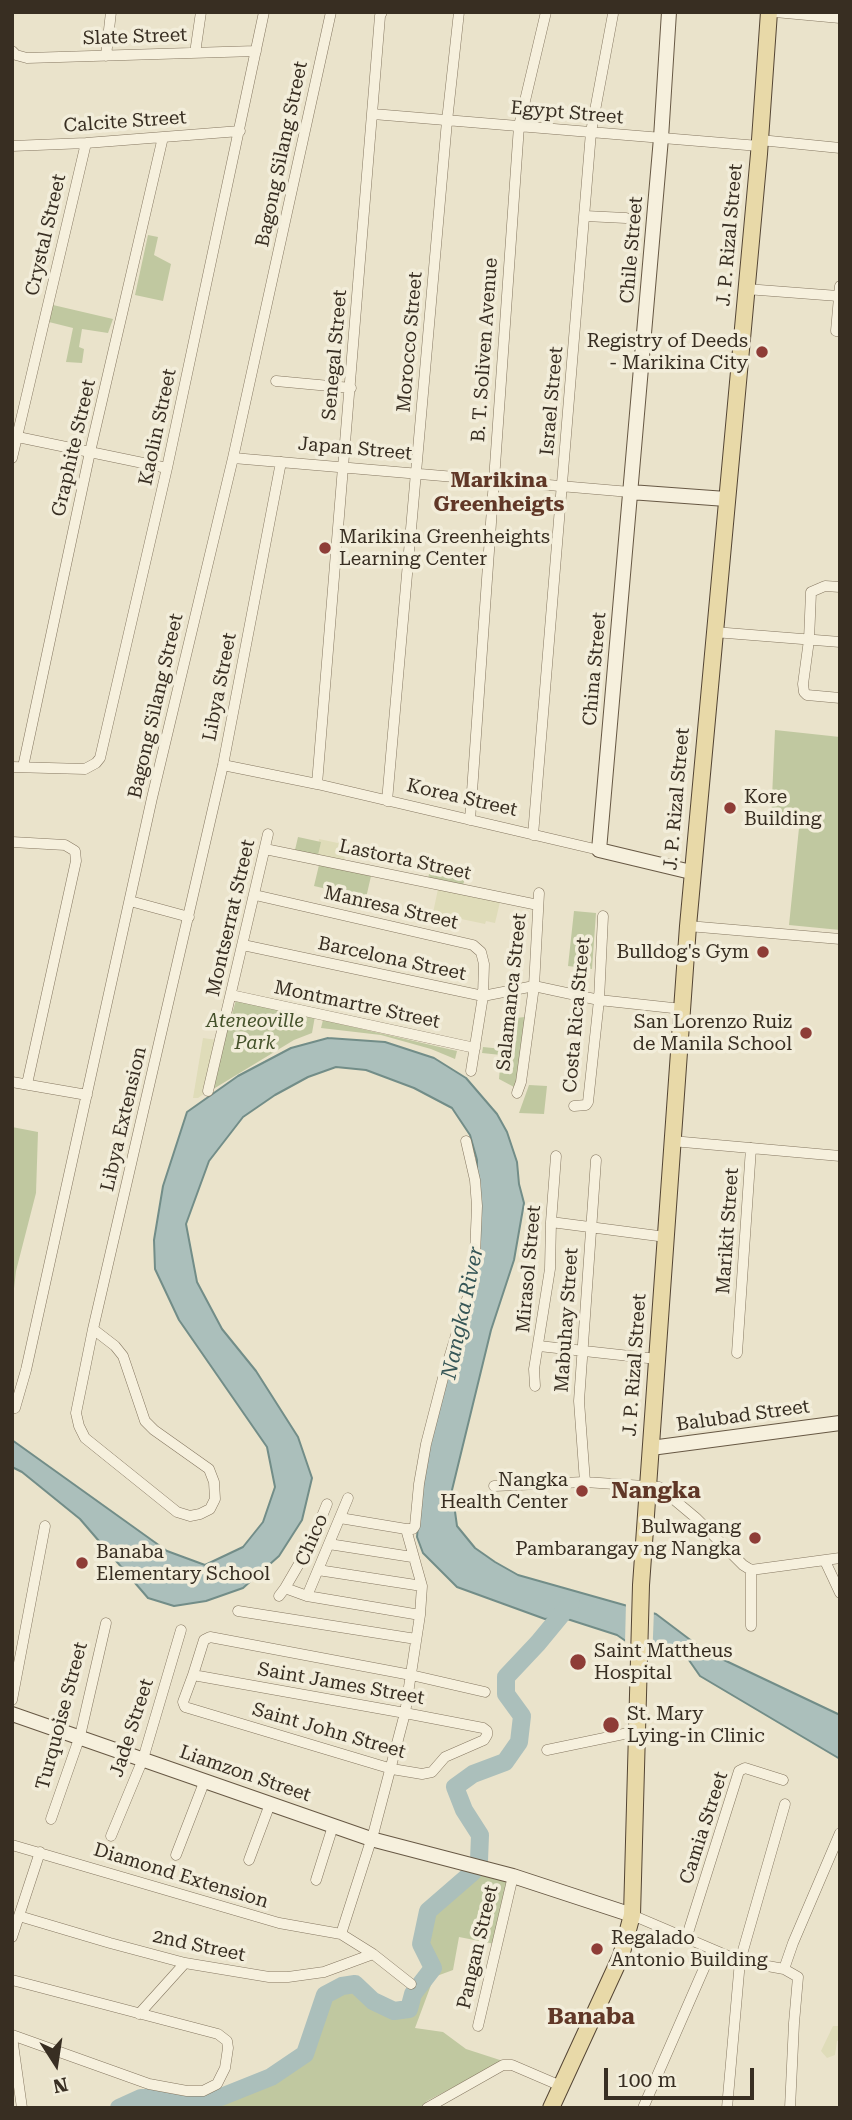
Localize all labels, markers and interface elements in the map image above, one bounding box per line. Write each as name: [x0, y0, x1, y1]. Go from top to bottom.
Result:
street label: Slate Street: [82, 24, 188, 50]
street label: Bagong Silang Street: [251, 59, 313, 249]
street label: Egypt Street: [510, 97, 624, 129]
street label: Calcite Street: [63, 106, 187, 138]
street label: J. P. Rizal Street: [712, 163, 748, 307]
street label: Crystal Street: [21, 172, 71, 298]
street label: Chile Street: [616, 195, 648, 305]
street label: B. T. Soliven Avenue: [467, 257, 503, 443]
street label: Morocco Street: [392, 271, 428, 413]
street label: Senegal Street: [318, 289, 352, 421]
place label: Registry of Deeds - Marikina City: [587, 330, 748, 374]
marker: Registry of Deeds - Marikina City: [754, 344, 770, 360]
street label: Israel Street: [536, 346, 568, 456]
street label: Kaolin Street: [134, 367, 182, 487]
street label: Graphite Street: [47, 377, 101, 519]
street label: Japan Street: [297, 433, 413, 465]
district label: Marikina Greenheigts: [434, 468, 564, 518]
place label: Marikina Greenheights Learning Center: [339, 526, 550, 570]
marker: Marikina Greenheights Learning Center: [317, 540, 333, 556]
street label: Bagong Silang Street: [124, 611, 188, 801]
street label: China Street: [579, 611, 611, 727]
street label: Libya Street: [198, 631, 242, 743]
street label: J. P. Rizal Street: [659, 727, 695, 871]
street label: Korea Street: [405, 774, 519, 822]
place label: Kore Building: [744, 786, 822, 830]
marker: Kore Building: [722, 800, 738, 816]
street label: Lastorta Street: [337, 835, 473, 885]
street label: Montserrat Street: [202, 837, 260, 999]
street label: Manresa Street: [322, 881, 460, 935]
street label: Salamanca Street: [492, 912, 532, 1072]
street label: Barcelona Street: [316, 932, 468, 986]
street label: Costa Rica Street: [559, 936, 595, 1094]
place label: Bulldog's Gym: [617, 941, 749, 963]
marker: Bulldog's Gym: [755, 944, 771, 960]
street label: Montmartre Street: [272, 976, 442, 1034]
park label: Ateneoville Park: [206, 1010, 304, 1054]
place label: San Lorenzo Ruiz de Manila School: [633, 1011, 792, 1055]
marker: San Lorenzo Ruiz de Manila School: [798, 1025, 814, 1041]
street label: Libya Extension: [96, 1044, 152, 1194]
street label: Marikit Street: [712, 1167, 744, 1295]
street label: Mirasol Street: [512, 1204, 546, 1334]
water label: Nangka River: [437, 1244, 489, 1382]
street label: Mabuhay Street: [551, 1247, 583, 1393]
street label: J. P. Rizal Street: [619, 1293, 651, 1437]
street label: Balubad Street: [675, 1395, 811, 1437]
place label: Nangka Health Center: [440, 1469, 568, 1513]
district label: Nangka: [611, 1477, 701, 1505]
marker: Nangka Health Center: [574, 1483, 590, 1499]
street label: Chico: [291, 1511, 333, 1569]
place label: Bulwagang Pambarangay ng Nangka: [515, 1516, 741, 1560]
marker: Bulwagang Pambarangay ng Nangka: [747, 1530, 763, 1546]
place label: Banaba Elementary School: [96, 1541, 270, 1585]
marker: Banaba Elementary School: [74, 1555, 90, 1571]
street label: Turquoise Street: [31, 1639, 93, 1793]
place label: Saint Mattheus Hospital: [594, 1640, 732, 1684]
marker: Saint Mattheus Hospital: [568, 1652, 588, 1672]
street label: Saint James Street: [256, 1658, 426, 1710]
street label: Jade Street: [105, 1676, 159, 1780]
street label: Saint John Street: [250, 1698, 408, 1764]
place label: St. Mary Lying-in Clinic: [627, 1703, 765, 1747]
marker: St. Mary Lying-in Clinic: [601, 1715, 621, 1735]
street label: Liamzon Street: [176, 1741, 314, 1807]
street label: Camia Street: [675, 1769, 733, 1887]
street label: Diamond Extension: [91, 1839, 271, 1913]
street label: Pangan Street: [453, 1883, 503, 2011]
street label: 2nd Street: [150, 1925, 248, 1967]
place label: Regalado Antonio Building: [611, 1927, 767, 1971]
marker: Regalado Antonio Building: [589, 1941, 605, 1957]
district label: Banaba: [547, 2003, 635, 2031]
north arrow: [21, 2029, 91, 2099]
scale bar: [607, 2054, 758, 2098]
text: 100 m: [617, 2068, 677, 2092]
text: N: [51, 2072, 70, 2098]

